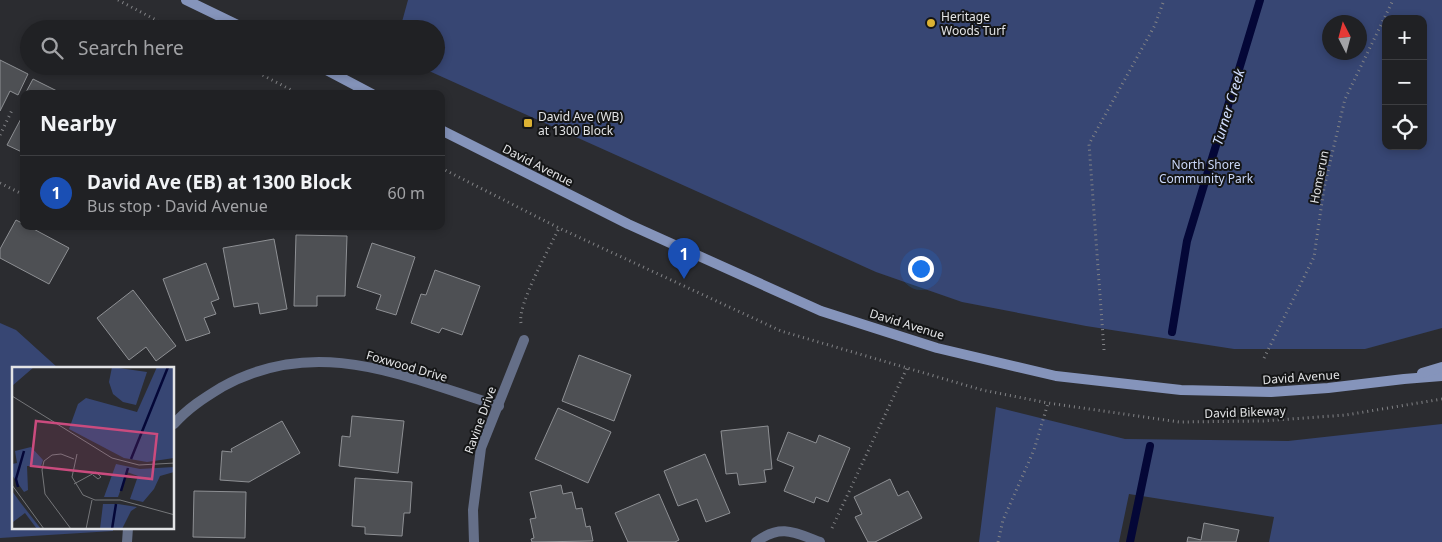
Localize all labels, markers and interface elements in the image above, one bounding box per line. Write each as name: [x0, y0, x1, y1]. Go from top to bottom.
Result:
place label: Heritage Woods Turf: [941, 8, 1006, 39]
north arrow: [1322, 15, 1367, 60]
map controls: [1382, 15, 1427, 150]
button: +: [1382, 15, 1427, 60]
marker: Heritage Woods Turf: [925, 17, 937, 29]
search box: [20, 20, 445, 75]
icon: search: [38, 34, 66, 62]
text: Search here: [78, 35, 184, 61]
button: −: [1382, 60, 1427, 105]
water label: Turner Creek: [1207, 66, 1249, 147]
button: locate: [1382, 105, 1427, 150]
place label: David Ave (WB) at 1300 Block: [538, 108, 623, 139]
text: Nearby: [40, 109, 116, 137]
marker: David Ave (WB) at 1300 Block: [522, 117, 534, 129]
street label: David Avenue: [500, 140, 577, 190]
street label: Homerun: [1306, 149, 1332, 205]
park label: North Shore Community Park: [1159, 156, 1254, 187]
text: David Ave (EB) at 1300 Block: [87, 169, 352, 195]
text: 1: [51, 182, 61, 204]
text: 60 m: [388, 182, 425, 204]
text: Bus stop · David Avenue: [87, 195, 268, 217]
pin: 1: [668, 238, 700, 279]
your location: [908, 256, 934, 282]
street label: David Avenue: [868, 305, 947, 343]
street label: Foxwood Drive: [364, 346, 450, 386]
street label: David Avenue: [1262, 366, 1340, 388]
inset map: [12, 367, 175, 530]
street label: Ravine Drive: [460, 384, 500, 456]
street label: David Bikeway: [1204, 402, 1287, 422]

